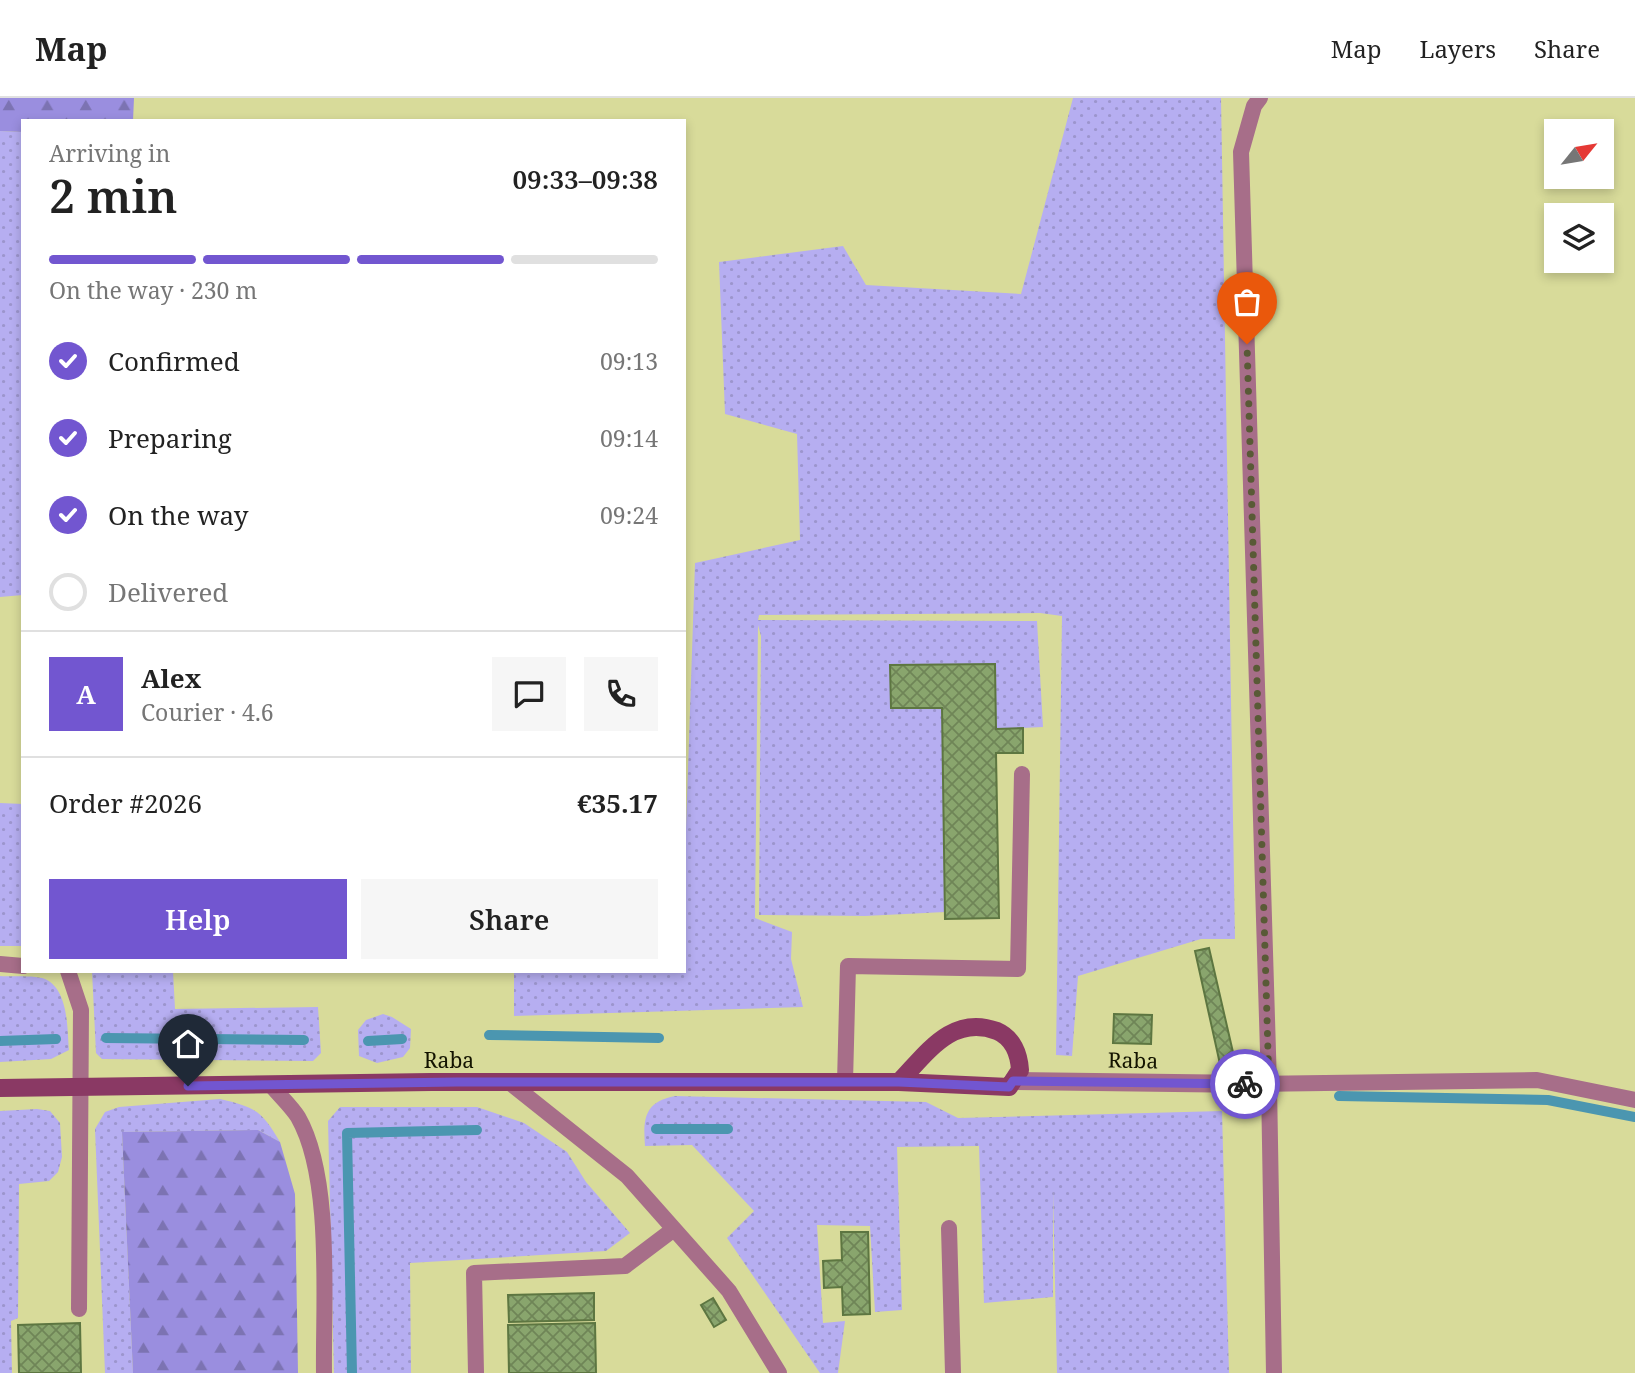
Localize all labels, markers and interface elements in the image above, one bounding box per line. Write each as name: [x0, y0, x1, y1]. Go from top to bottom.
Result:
text: Map: [35, 26, 108, 71]
text: Map: [1331, 32, 1382, 65]
text: Layers: [1420, 32, 1496, 65]
text: Share: [1534, 32, 1600, 65]
north arrow: [1544, 119, 1614, 189]
map controls: [1544, 119, 1614, 273]
text: Arriving in: [49, 137, 170, 169]
text: 09:33–09:38: [512, 161, 658, 197]
text: 2 min: [49, 164, 177, 226]
button: layers: [1544, 203, 1614, 273]
pin: [1217, 272, 1277, 344]
text: On the way · 230 m: [49, 274, 257, 306]
icon: bag: [1228, 283, 1266, 321]
icon: check: [49, 342, 87, 380]
text: Confirmed: [108, 343, 240, 379]
text: 09:13: [600, 345, 658, 377]
icon: check: [49, 419, 87, 457]
text: Preparing: [108, 420, 232, 456]
text: 09:14: [600, 422, 658, 454]
icon: check: [49, 496, 87, 534]
text: On the way: [108, 497, 248, 533]
text: 09:24: [600, 499, 658, 531]
text: Delivered: [108, 574, 228, 610]
button: chat: [492, 657, 566, 731]
button: phone: [584, 657, 658, 731]
text: Alex: [141, 660, 201, 696]
text: A: [76, 676, 96, 712]
text: Courier · 4.6: [141, 696, 274, 728]
text: Order #2026: [49, 785, 202, 821]
text: €35.17: [577, 785, 658, 821]
button: Help: [49, 879, 347, 959]
button: Share: [361, 879, 658, 959]
pin: [158, 1014, 218, 1086]
icon: home: [169, 1025, 207, 1063]
street label: Raba: [424, 1046, 474, 1074]
street label: Raba: [1108, 1046, 1158, 1074]
courier: [1210, 1049, 1280, 1119]
icon: bike: [1226, 1065, 1264, 1103]

